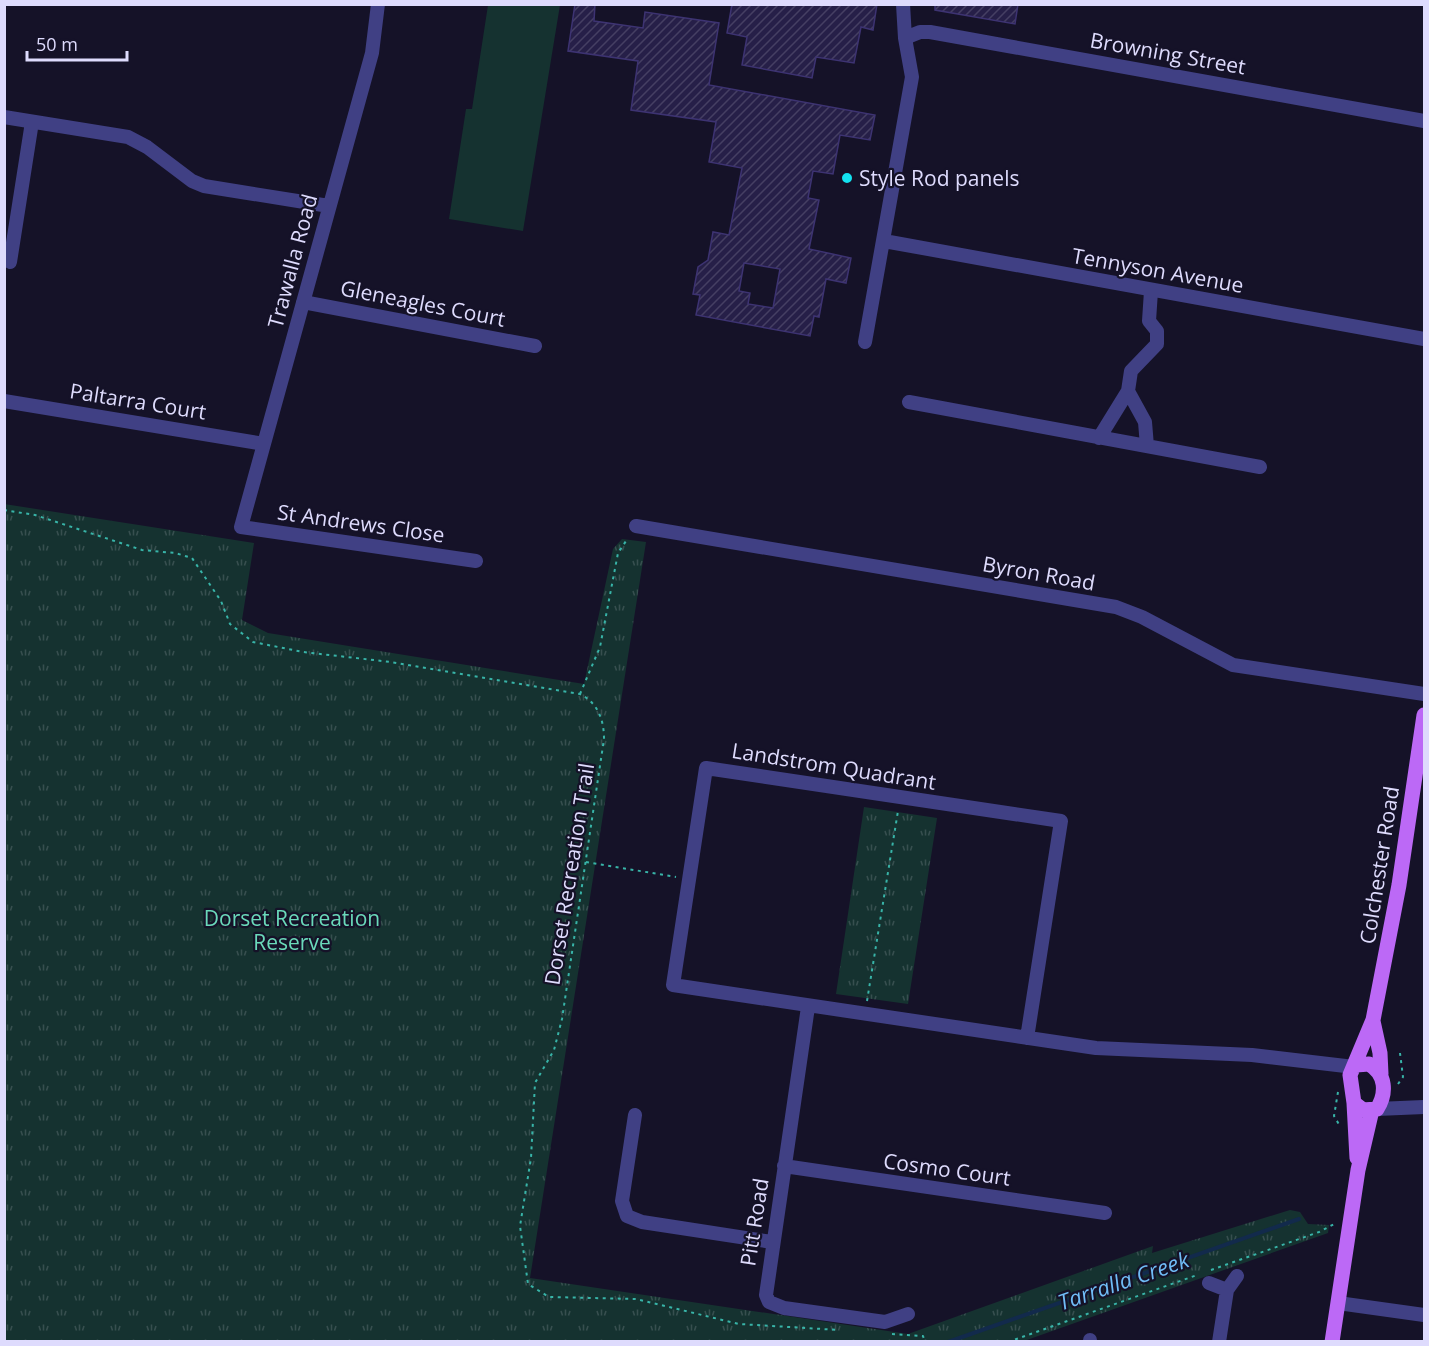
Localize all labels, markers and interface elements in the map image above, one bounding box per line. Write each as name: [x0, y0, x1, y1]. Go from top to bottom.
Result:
scale bar: [27, 24, 128, 62]
street label: Browning Street: [1088, 26, 1248, 80]
text: 50 m: [36, 32, 78, 56]
place label: Style Rod panels: [859, 164, 1019, 192]
marker: Style Rod panels: [840, 171, 854, 185]
street label: Trawalla Road: [261, 191, 323, 331]
street label: Tennyson Avenue: [1070, 241, 1246, 299]
street label: Gleneagles Court: [338, 273, 508, 333]
street label: Paltarra Court: [68, 376, 208, 426]
street label: St Andrews Close: [276, 497, 446, 549]
street label: Byron Road: [981, 549, 1097, 597]
street label: Landstrom Quadrant: [730, 736, 938, 796]
street label: Dorset Recreation Trail: [538, 761, 600, 987]
street label: Colchester Road: [1353, 784, 1405, 946]
park label: Dorset Recreation Reserve: [204, 904, 380, 956]
street label: Cosmo Court: [882, 1146, 1012, 1192]
street label: Pitt Road: [733, 1176, 775, 1268]
water label: Tarralla Creek: [1053, 1243, 1194, 1316]

